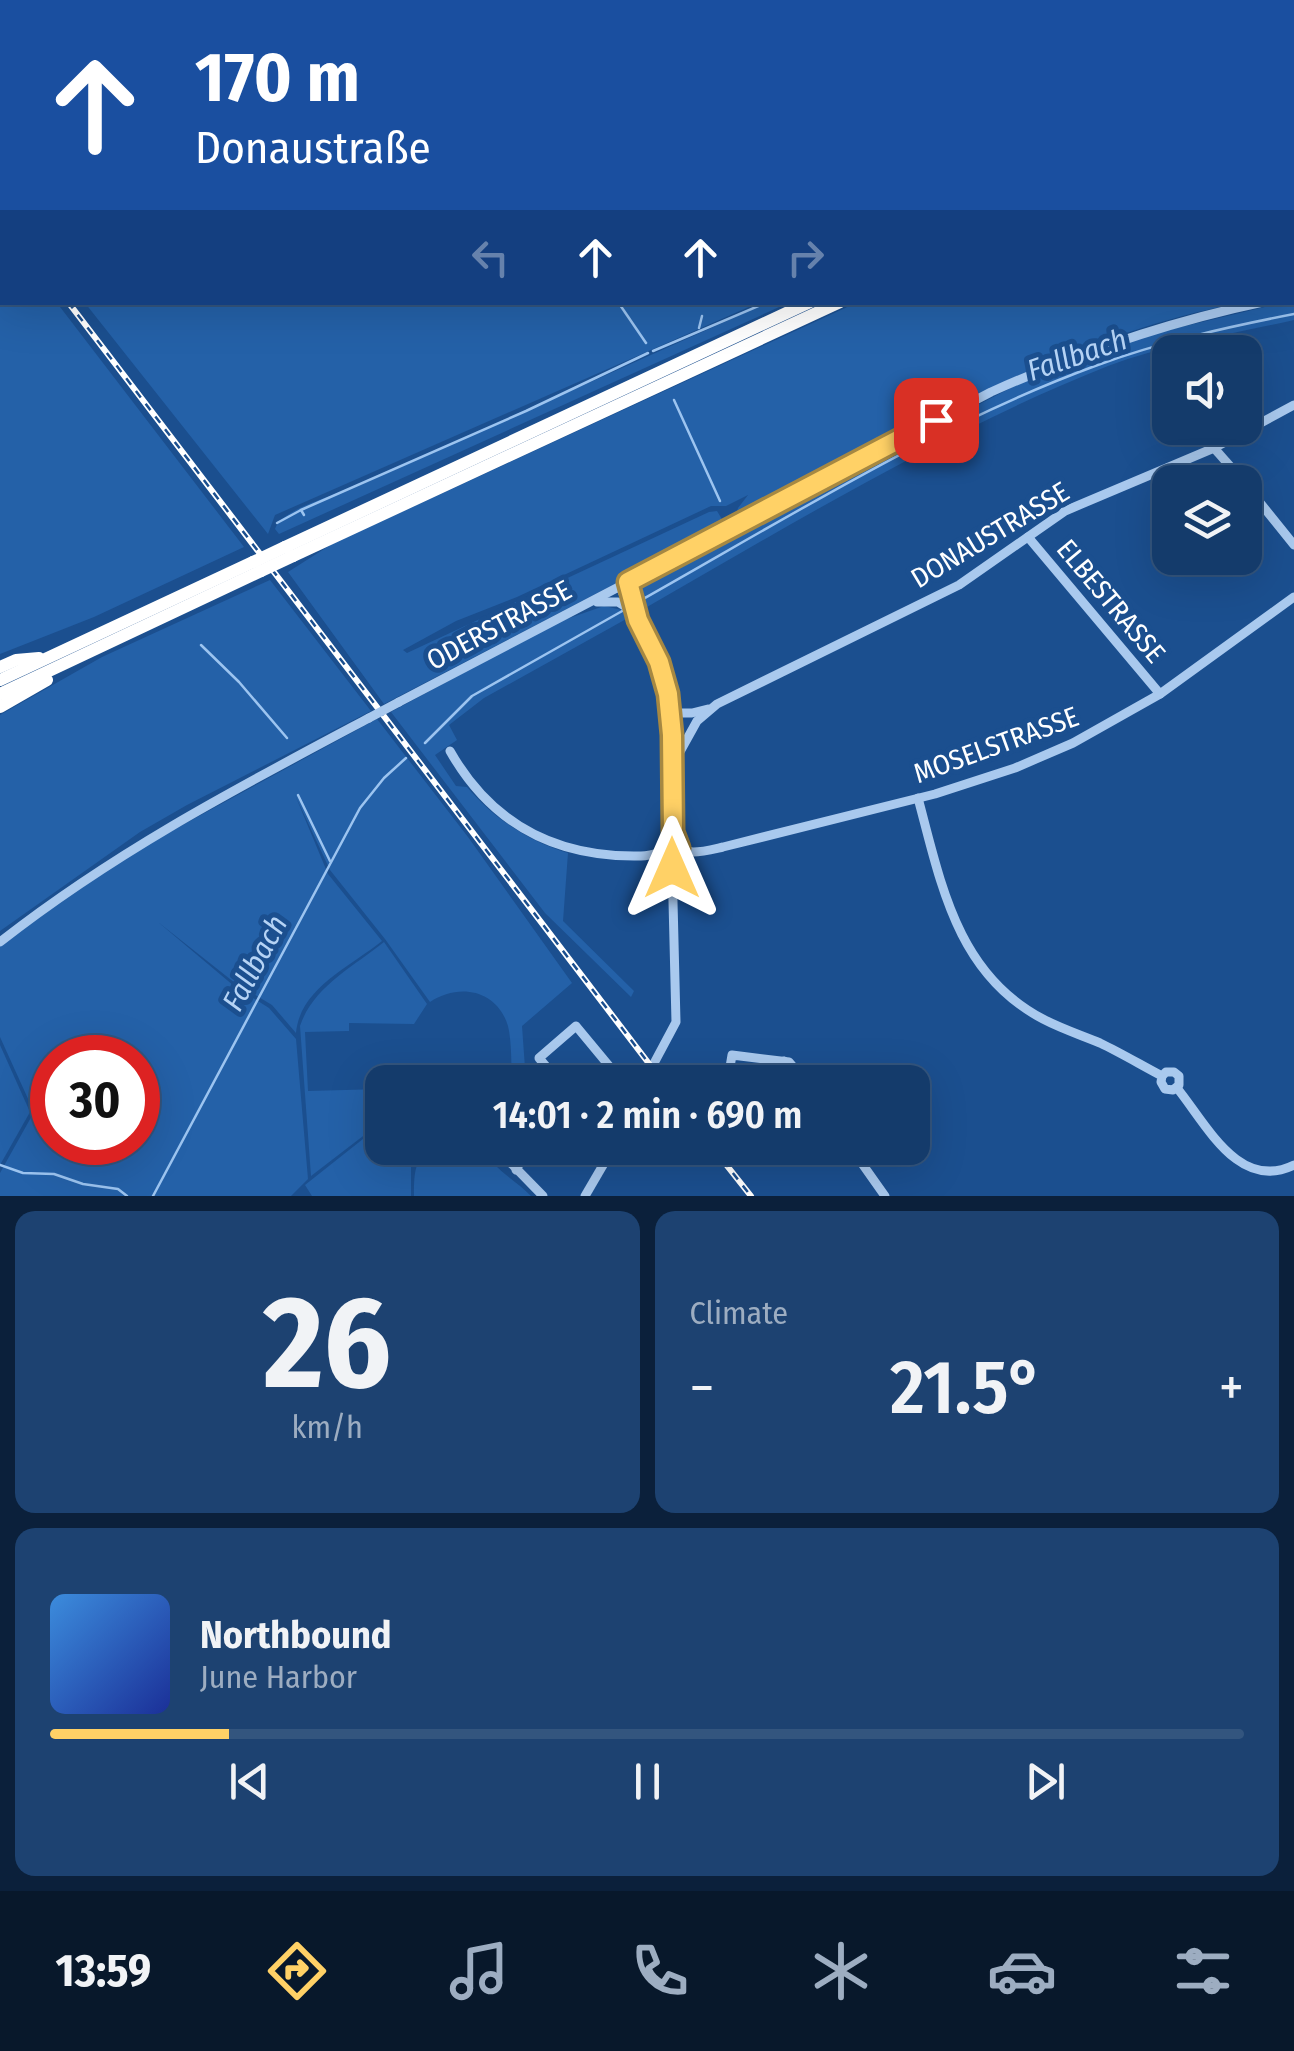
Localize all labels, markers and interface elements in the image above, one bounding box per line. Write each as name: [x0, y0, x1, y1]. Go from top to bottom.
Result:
text: 170 m: [195, 36, 360, 120]
icon: ahead: [30, 40, 160, 170]
text: Donaustraße: [195, 121, 431, 175]
icon: left: [463, 230, 518, 285]
icon: ahead: [568, 230, 623, 285]
icon: ahead: [673, 230, 728, 285]
icon: right: [778, 230, 833, 285]
water label: Fallbach: [1022, 321, 1132, 389]
map controls: [1152, 335, 1262, 575]
button: sound: [1152, 335, 1262, 445]
pin: [894, 378, 979, 463]
icon: arrive: [909, 393, 964, 448]
button: layers: [1152, 465, 1262, 575]
street label: DONAUSTRASSE: [905, 475, 1075, 595]
street label: ELBESTRASSE: [1050, 533, 1172, 669]
street label: ODERSTRASSE: [421, 573, 577, 677]
street label: MOSELSTRASSE: [909, 700, 1083, 790]
position arrow: [620, 816, 724, 920]
water label: Fallbach: [215, 909, 295, 1017]
speed limit sign: 30: [30, 1035, 160, 1165]
text: 14:01 · 2 min · 690 m: [493, 1092, 802, 1138]
text: 26: [263, 1265, 391, 1421]
text: Climate: [690, 1294, 788, 1332]
text: 21.5°: [890, 1343, 1043, 1433]
text: −: [690, 1355, 714, 1421]
text: +: [1219, 1355, 1244, 1421]
text: km/h: [292, 1408, 363, 1446]
text: Northbound: [200, 1612, 392, 1658]
text: June Harbor: [200, 1658, 357, 1696]
icon: previous: [222, 1754, 277, 1809]
icon: pause: [620, 1754, 675, 1809]
icon: next: [1018, 1754, 1073, 1809]
icon: directions: [262, 1936, 332, 2006]
icon: music: [444, 1936, 514, 2006]
icon: phone: [625, 1936, 695, 2006]
icon: climate: [806, 1936, 876, 2006]
icon: car: [987, 1936, 1057, 2006]
icon: filters: [1168, 1936, 1238, 2006]
text: 13:59: [56, 1944, 151, 1998]

